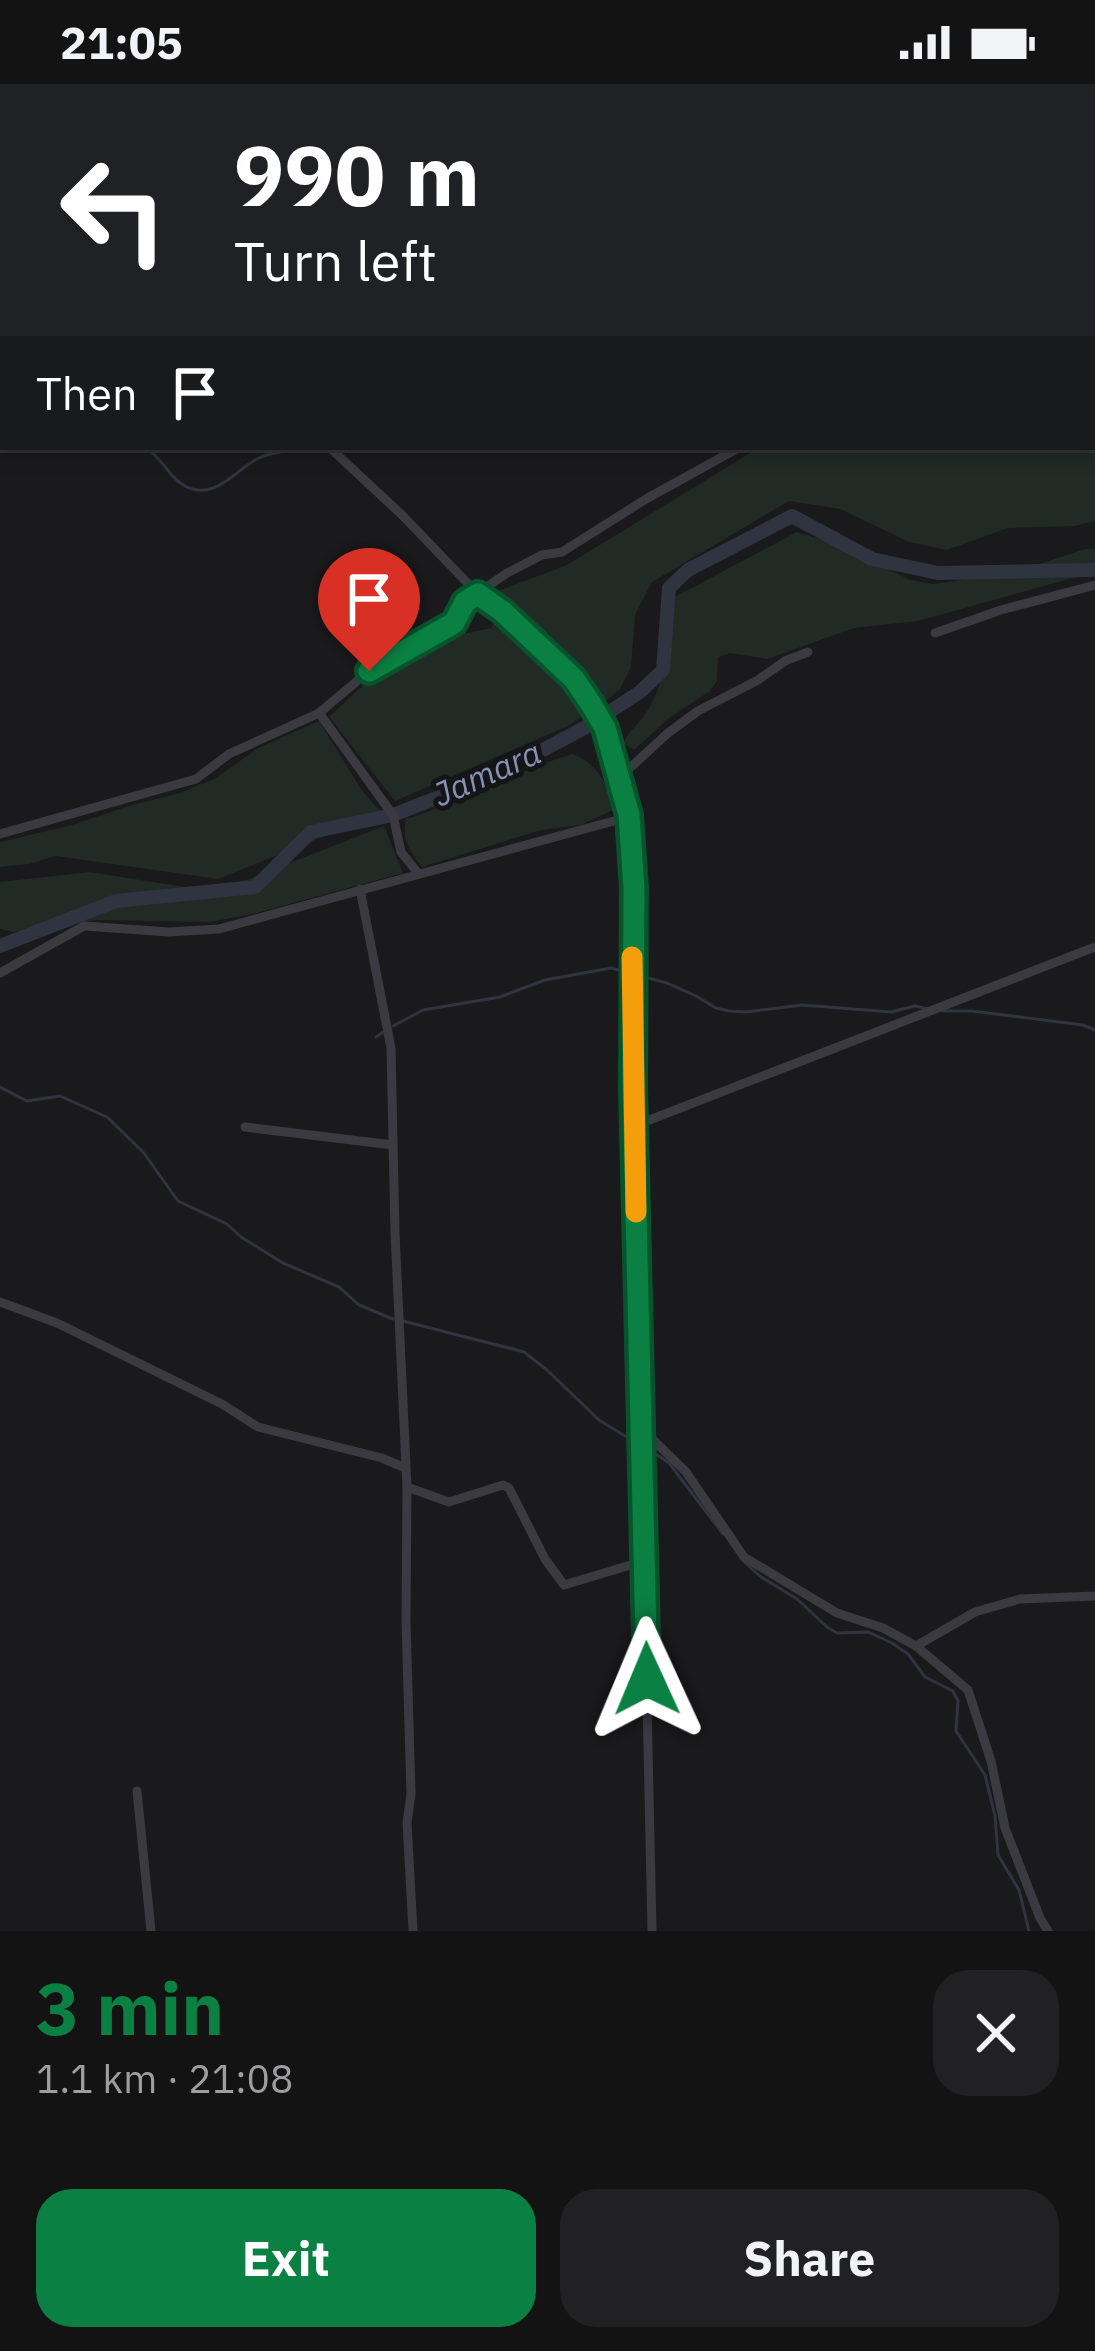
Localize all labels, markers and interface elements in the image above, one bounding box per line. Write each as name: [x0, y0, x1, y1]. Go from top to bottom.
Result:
text: 21:05: [60, 13, 183, 71]
text: 990 m: [234, 120, 480, 229]
icon: left: [36, 132, 192, 288]
text: Turn left: [234, 226, 437, 296]
icon: arrive: [162, 360, 228, 426]
text: Then: [36, 364, 138, 422]
pin: [318, 548, 420, 671]
icon: arrive: [336, 566, 402, 632]
water label: Jamara: [426, 730, 548, 815]
position arrow: [584, 1616, 710, 1742]
text: 3 min: [36, 1961, 224, 2055]
button: close: [933, 1970, 1059, 2096]
text: 1.1 km · 21:08: [36, 2053, 293, 2104]
button: Exit: [36, 2189, 536, 2327]
button: Share: [560, 2189, 1059, 2327]

